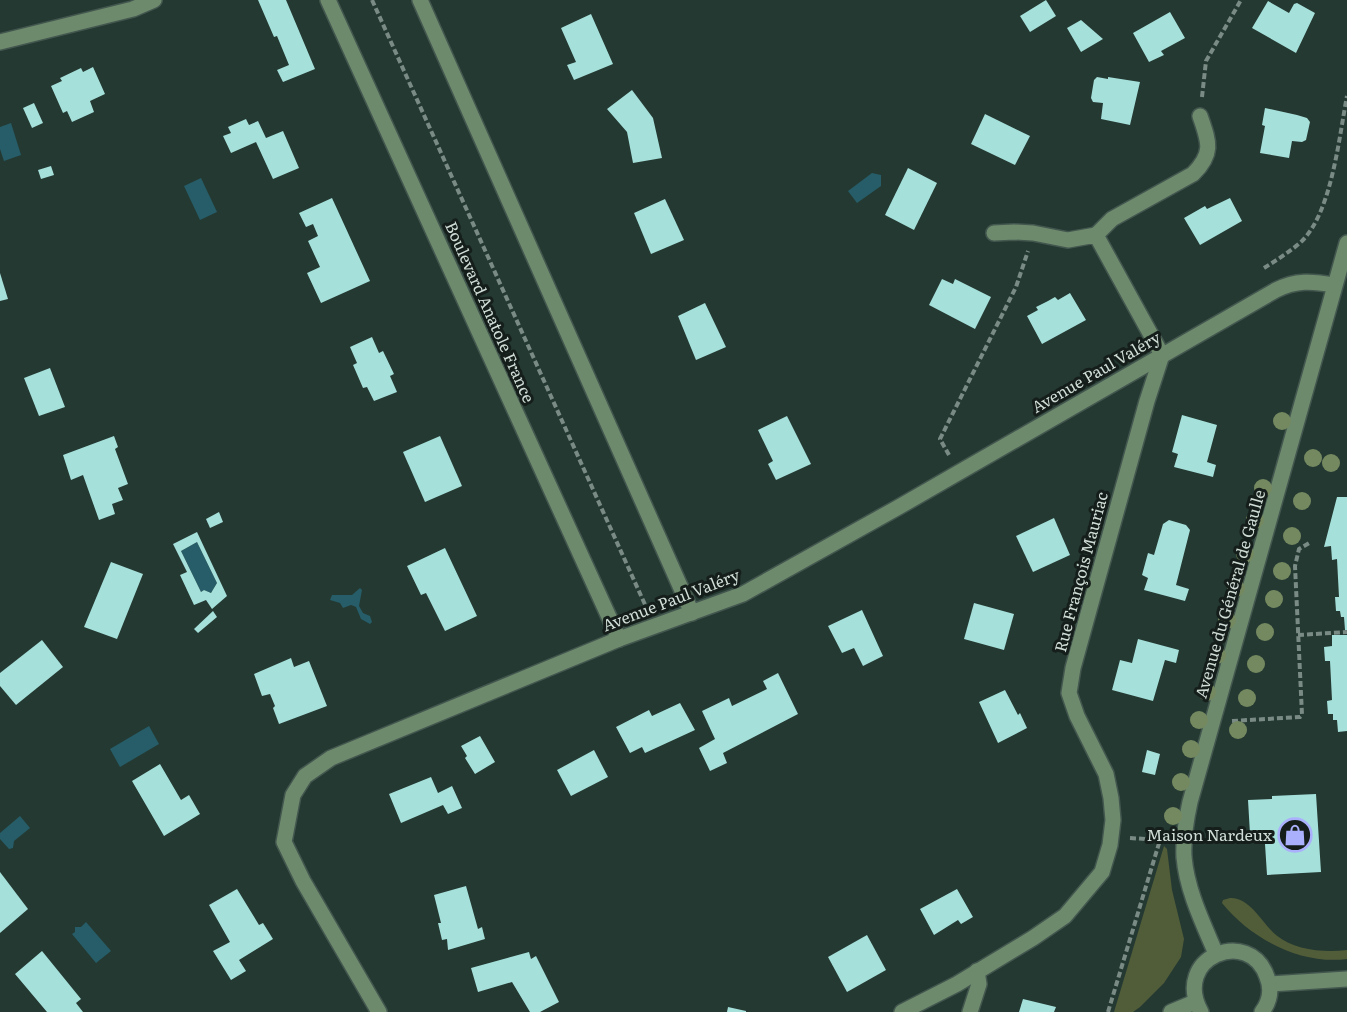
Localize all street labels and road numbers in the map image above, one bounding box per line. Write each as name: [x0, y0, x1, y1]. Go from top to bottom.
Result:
street label: Boulevard Anatole France: [440, 217, 542, 406]
street label: Avenue Paul Valéry: [1027, 324, 1165, 418]
street label: Avenue du Général de Gaulle: [1188, 486, 1270, 701]
street label: Rue François Mauriac: [1047, 489, 1113, 655]
street label: Avenue Paul Valéry: [598, 562, 744, 636]

